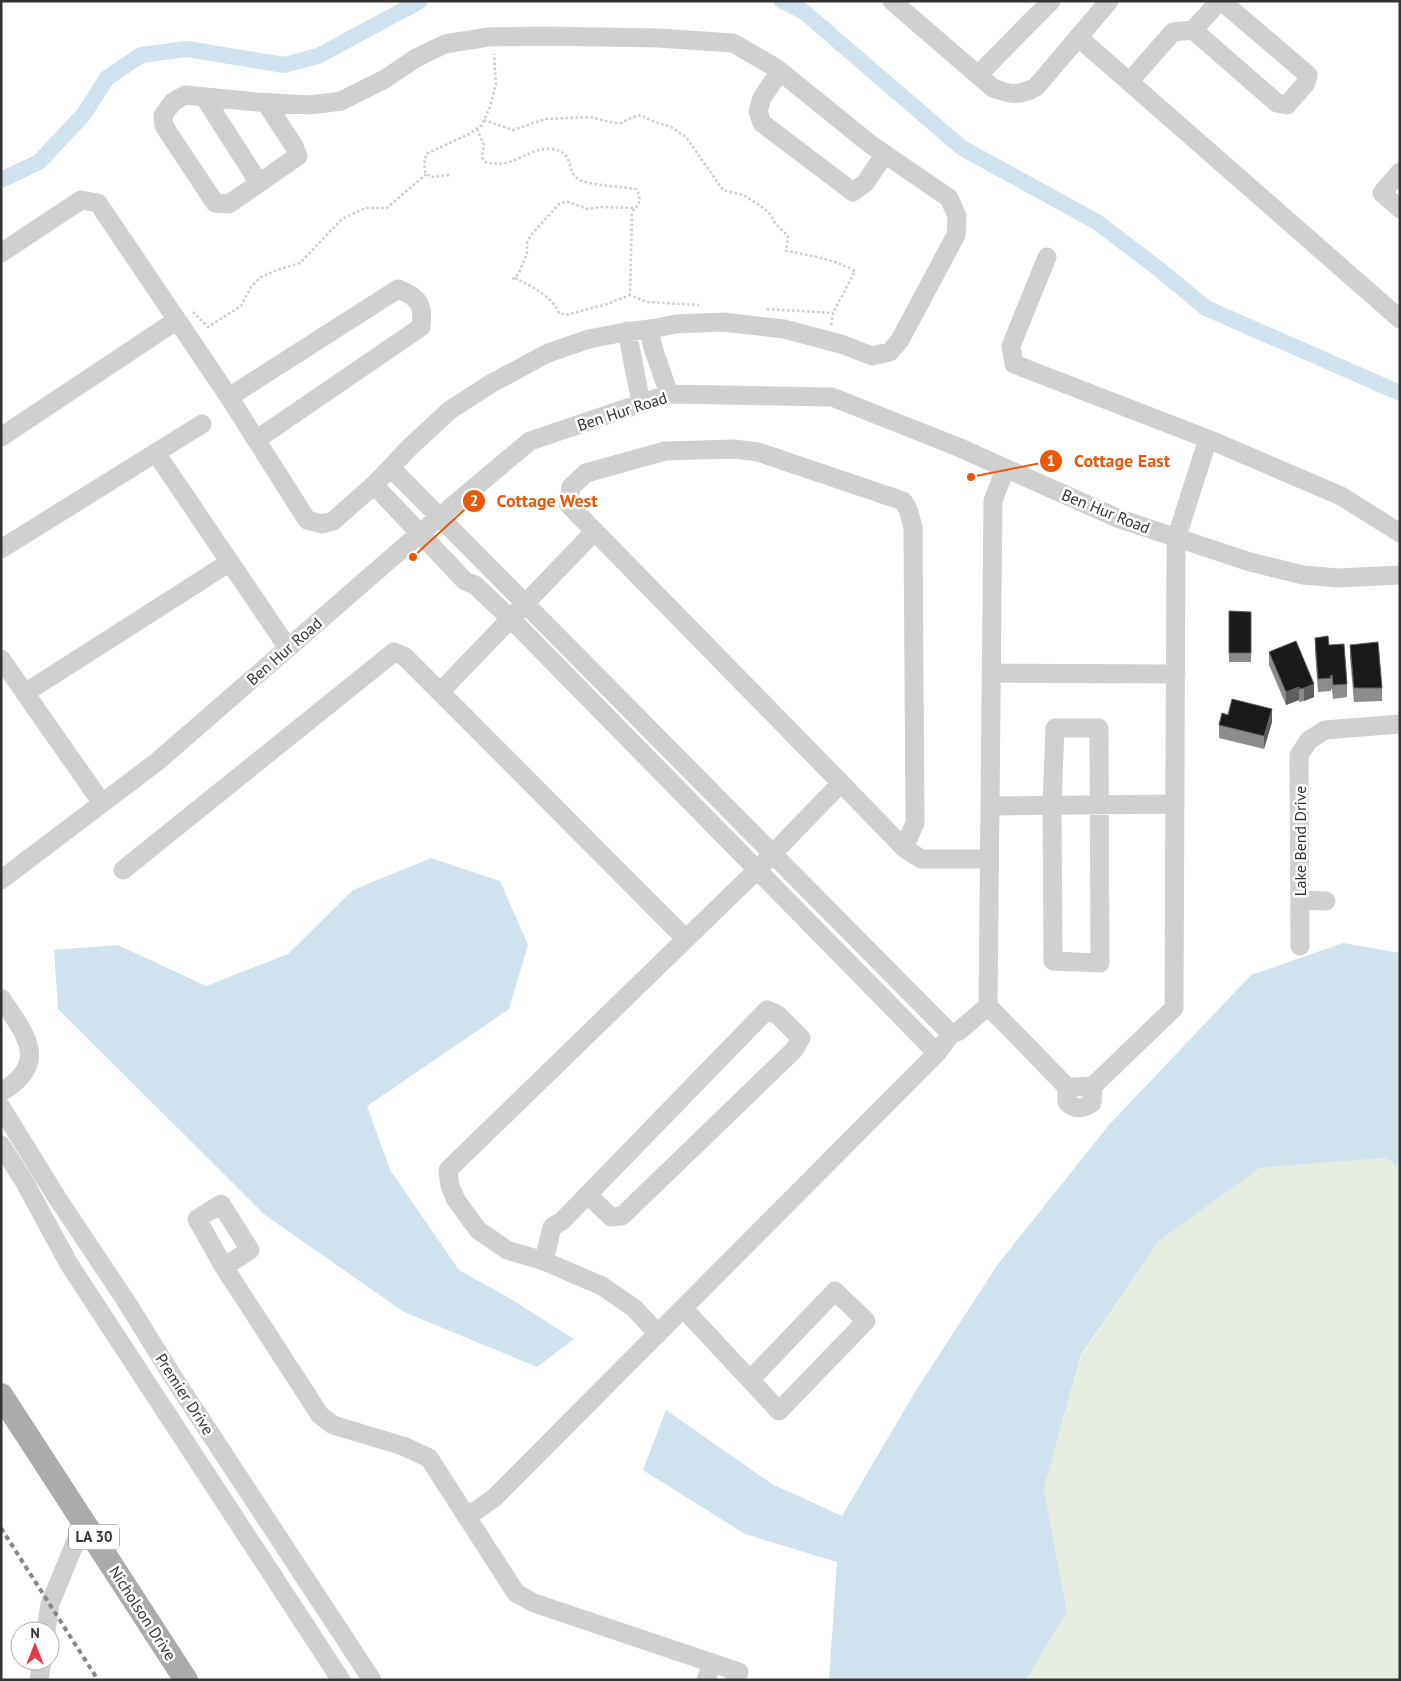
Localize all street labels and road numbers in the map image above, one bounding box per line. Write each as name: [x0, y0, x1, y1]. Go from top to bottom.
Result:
street label: Ben Hur Road: [574, 387, 670, 435]
street label: Ben Hur Road: [1059, 484, 1153, 538]
street label: Ben Hur Road: [242, 613, 326, 689]
street label: Lake Bend Drive: [1290, 786, 1310, 896]
street label: Premier Drive: [151, 1350, 219, 1438]
road number: LA 30: [69, 1524, 119, 1550]
street label: Nicholson Drive: [105, 1562, 181, 1664]

